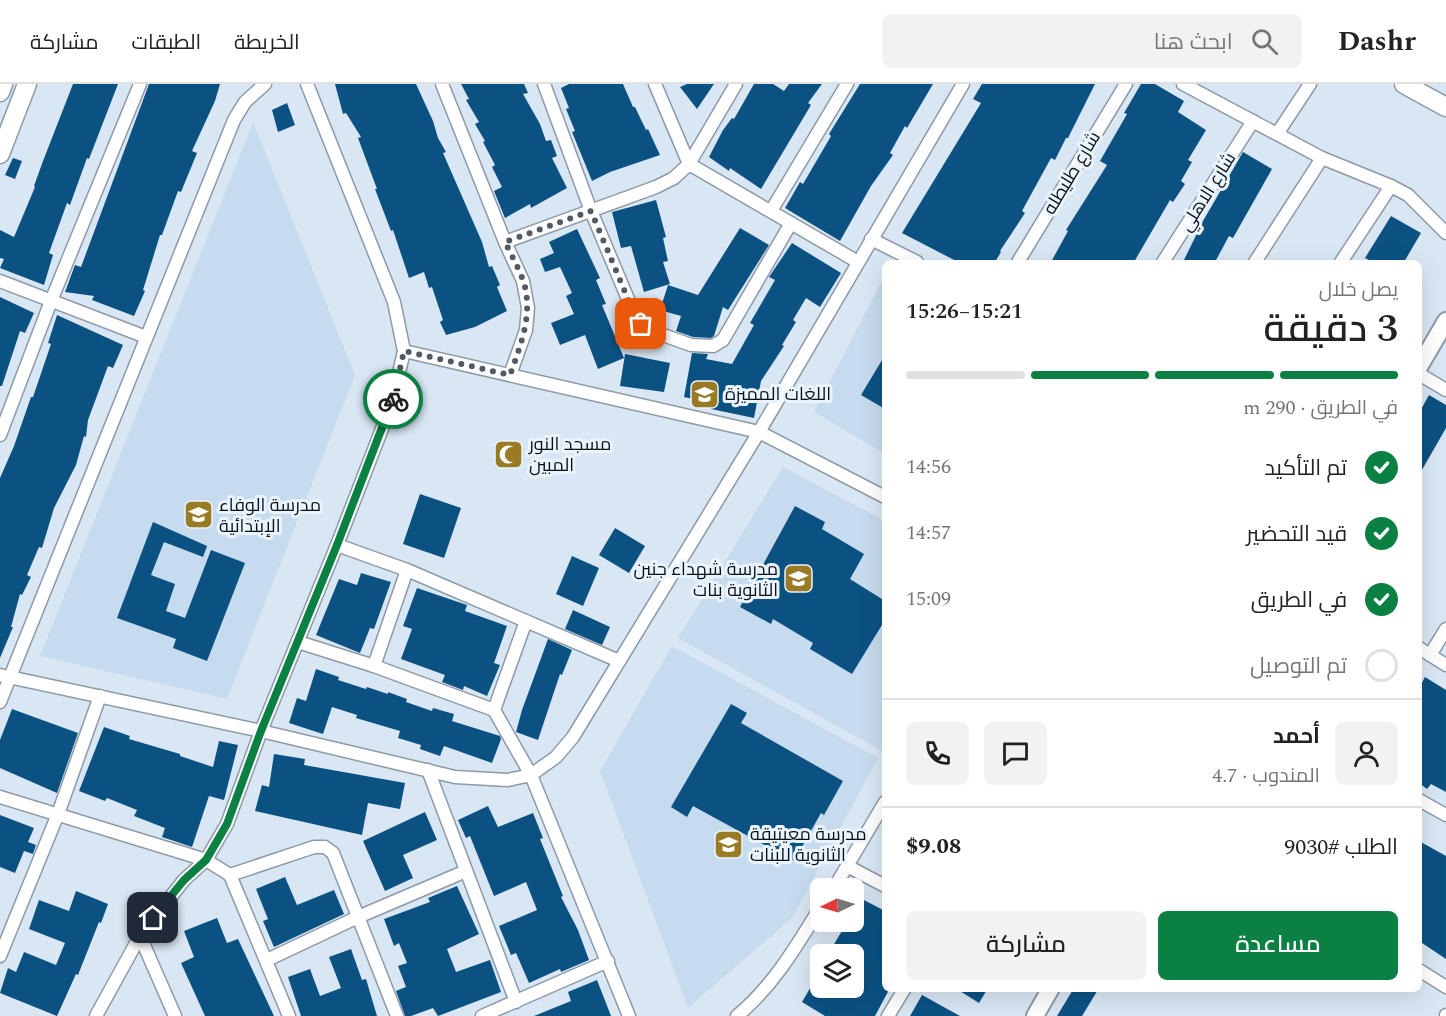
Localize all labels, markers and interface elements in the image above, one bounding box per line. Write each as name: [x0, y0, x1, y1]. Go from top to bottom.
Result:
search box: [882, 14, 1302, 68]
text: Dashr: [1338, 20, 1416, 63]
icon: search: [1248, 25, 1281, 58]
text: ابحث هنا: [1154, 26, 1233, 59]
text: مشاركة: [30, 27, 99, 59]
text: الطبقات: [132, 27, 201, 59]
text: الخريطة: [234, 27, 300, 59]
street label: شارع طليطله: [1036, 126, 1108, 220]
street label: شارع الاهلي: [1173, 147, 1243, 237]
text: يصل خلال: [1319, 275, 1398, 305]
text: 15:21–15:26: [906, 295, 1023, 328]
pin: [615, 298, 666, 349]
text: 3 دقيقة: [1263, 300, 1398, 359]
icon: bag: [624, 307, 657, 340]
courier: [363, 369, 423, 429]
school or university icon: اللغات المميزة: [688, 378, 720, 410]
place label: اللغات المميزة: [725, 381, 831, 408]
icon: bike: [377, 383, 410, 416]
text: في الطريق · 290 m: [1243, 393, 1398, 423]
place label: مسجد النور المبين: [528, 431, 611, 479]
mosque icon: مسجد النور المبين: [492, 438, 524, 470]
icon: check: [1365, 451, 1398, 484]
text: 14:56: [906, 452, 951, 482]
text: تم التأكيد: [1264, 452, 1347, 485]
place label: مدرسة الوفاء الإبتدائية: [219, 492, 321, 540]
school or university icon: مدرسة الوفاء الإبتدائية: [182, 499, 214, 531]
icon: check: [1365, 517, 1398, 550]
text: 14:57: [906, 518, 951, 548]
text: قيد التحضير: [1246, 518, 1347, 551]
place label: مدرسة شهداء جنين الثانوية بنات: [634, 556, 778, 604]
school or university icon: مدرسة شهداء جنين الثانوية بنات: [783, 563, 815, 595]
icon: check: [1365, 583, 1398, 616]
text: 15:09: [906, 584, 951, 614]
text: في الطريق: [1251, 584, 1347, 617]
text: تم التوصيل: [1250, 650, 1347, 683]
text: أحمد: [1273, 720, 1320, 753]
button: phone: [906, 722, 969, 785]
button: chat: [984, 722, 1047, 785]
button: person: [1335, 722, 1398, 785]
text: المندوب · 4.7: [1212, 761, 1320, 791]
place label: مدرسة معيتيقة الثانوية للبنات: [750, 821, 867, 869]
school or university icon: مدرسة معيتيقة الثانوية للبنات: [713, 828, 745, 860]
text: $9.08: [906, 830, 961, 863]
text: الطلب #9030: [1284, 831, 1398, 864]
north arrow: [810, 878, 864, 932]
map controls: [810, 878, 864, 998]
pin: [127, 892, 178, 943]
icon: home: [136, 901, 169, 934]
button: مشاركة: [906, 911, 1146, 980]
button: مساعدة: [1158, 911, 1398, 980]
button: layers: [810, 944, 864, 998]

